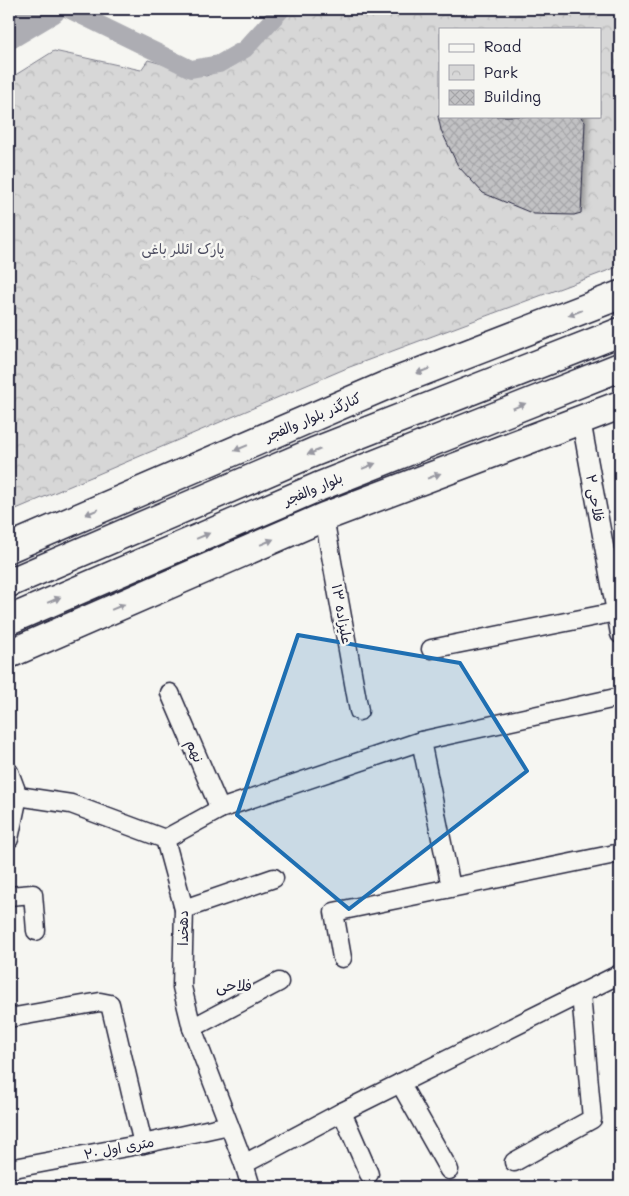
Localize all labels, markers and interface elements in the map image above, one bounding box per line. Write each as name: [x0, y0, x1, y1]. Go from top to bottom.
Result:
legend: [439, 28, 602, 118]
text: Road: [484, 36, 521, 56]
text: Park: [484, 62, 518, 82]
text: Building: [484, 86, 541, 106]
park label: پارک ائللر باغی: [142, 239, 224, 259]
one-way arrow: [567, 309, 582, 317]
one-way arrow: [415, 367, 430, 375]
street label: کنارگذر بلوار والفجر: [261, 388, 364, 446]
one-way arrow: [512, 401, 527, 409]
one-way arrow: [234, 444, 248, 452]
one-way arrow: [307, 449, 321, 457]
one-way arrow: [362, 462, 377, 470]
street label: بلوار والفجر: [279, 468, 345, 510]
one-way arrow: [427, 472, 442, 480]
street label: فلاحی ۲: [582, 473, 609, 523]
one-way arrow: [85, 509, 99, 517]
one-way arrow: [196, 532, 210, 540]
one-way arrow: [260, 538, 274, 546]
street label: ۱۳ علیزاده: [328, 583, 357, 645]
one-way arrow: [46, 596, 61, 604]
one-way arrow: [111, 602, 125, 610]
street label: نهم: [180, 737, 209, 766]
street label: دهخدا: [173, 910, 192, 946]
district label: فلاحی: [216, 975, 252, 996]
street label: ۲۰ متری اول: [82, 1131, 156, 1164]

